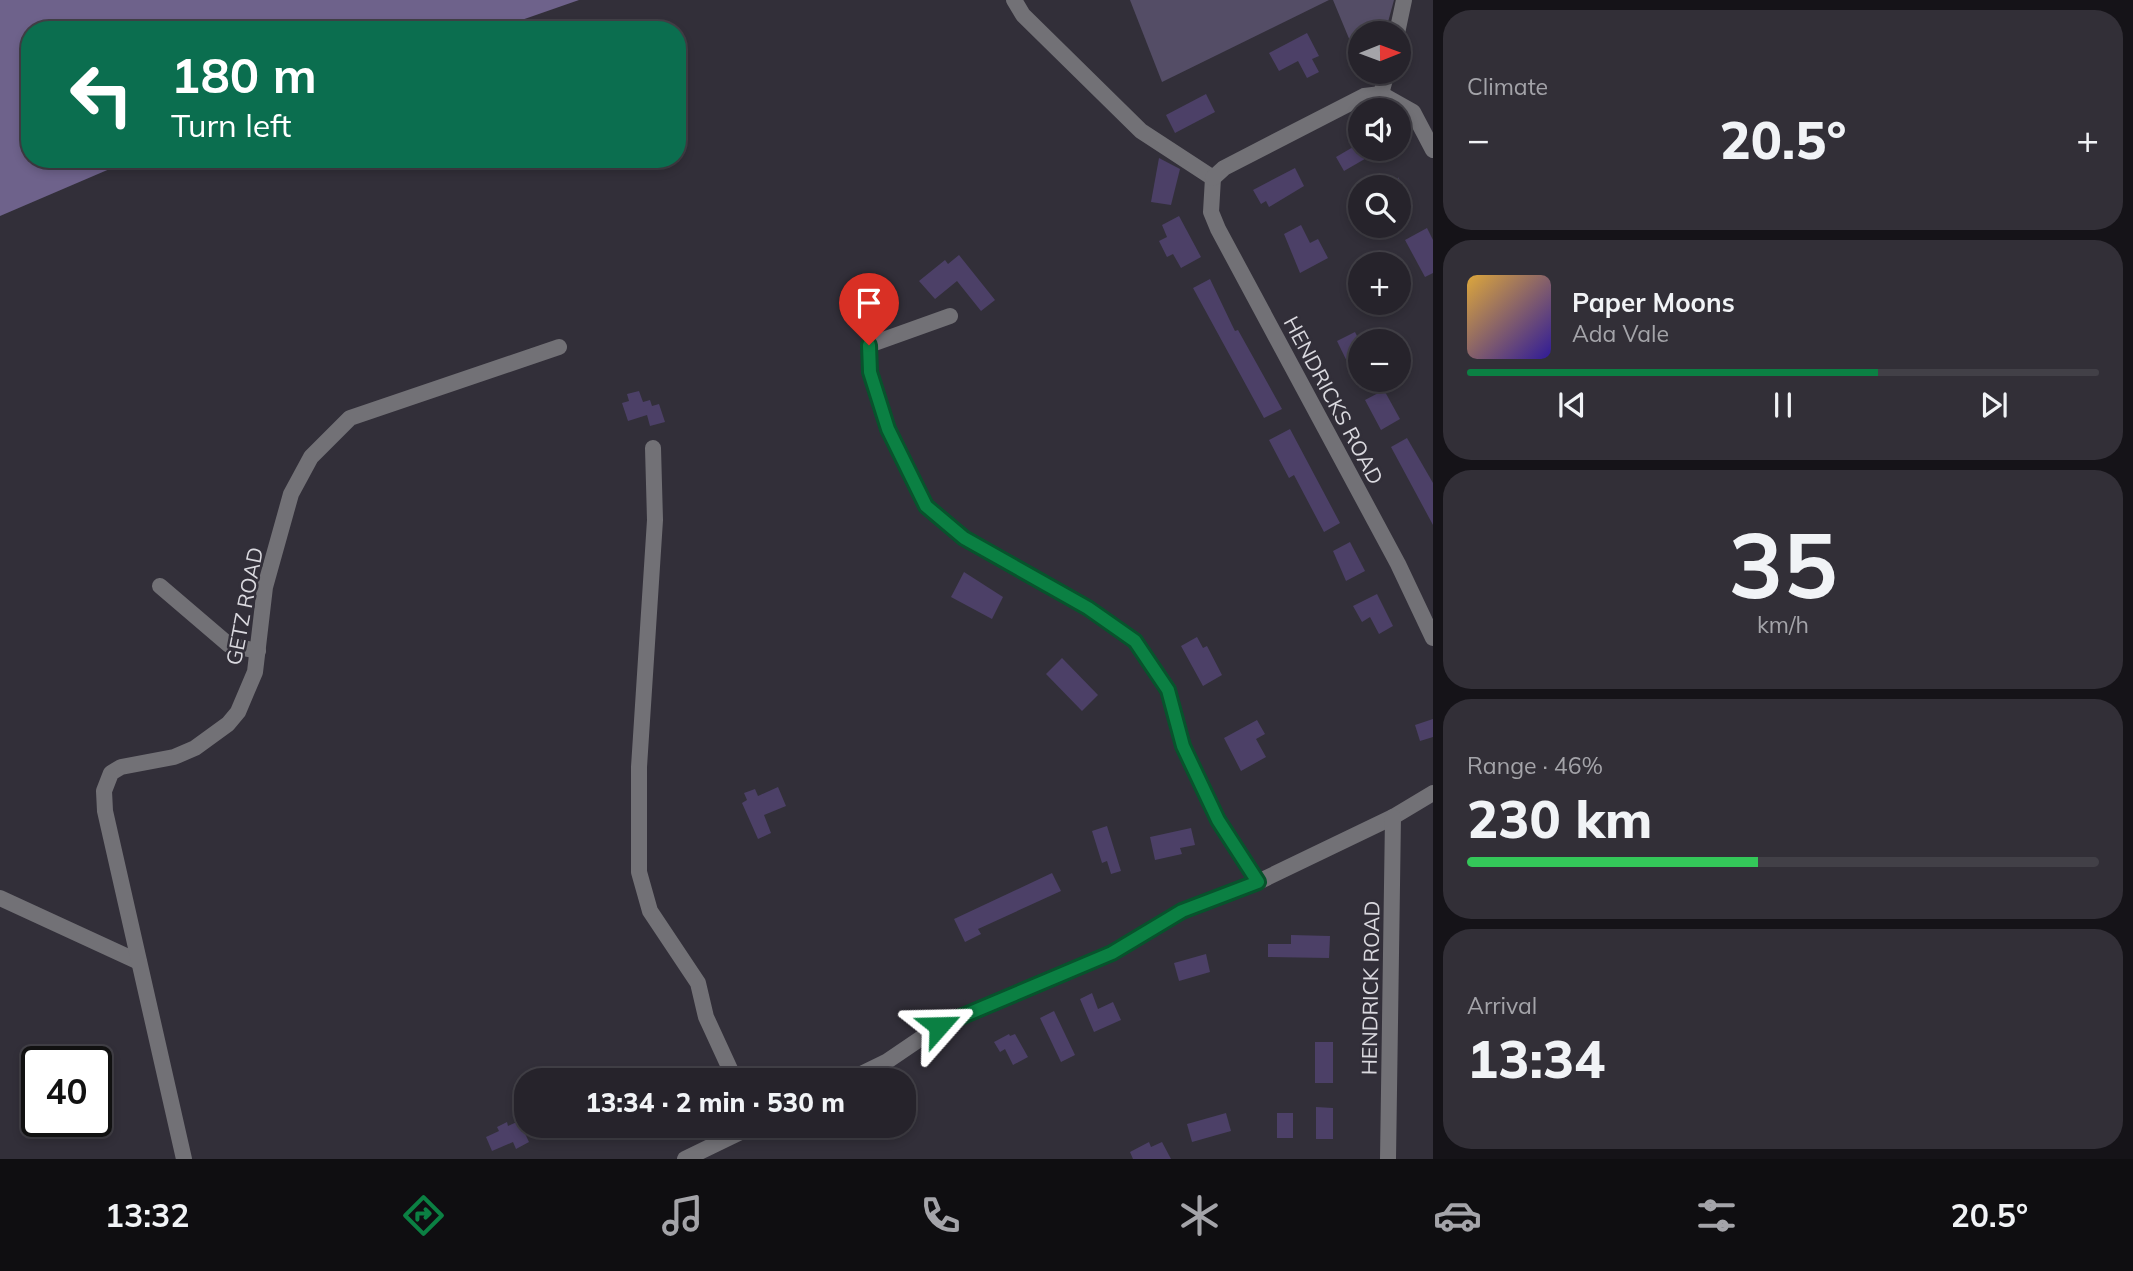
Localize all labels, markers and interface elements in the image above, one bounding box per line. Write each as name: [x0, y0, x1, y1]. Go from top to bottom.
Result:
north arrow: [1348, 21, 1410, 84]
map controls: [1348, 21, 1411, 392]
text: 180 m: [171, 44, 317, 105]
icon: left: [56, 49, 147, 140]
text: Climate: [1467, 72, 1548, 101]
button: sound: [1348, 98, 1411, 161]
text: Turn left: [171, 105, 291, 145]
text: 20.5°: [1719, 107, 1847, 172]
text: −: [1467, 115, 1490, 163]
text: +: [2076, 115, 2099, 163]
button: search: [1348, 175, 1411, 238]
button: +: [1348, 252, 1411, 315]
pin: [839, 273, 899, 345]
icon: arrive: [850, 284, 888, 322]
text: Paper Moons: [1572, 286, 1735, 319]
street label: HENDRICKS ROAD: [1279, 311, 1389, 489]
text: Ada Vale: [1572, 319, 1669, 348]
button: −: [1348, 329, 1411, 392]
icon: previous: [1553, 386, 1591, 424]
icon: pause: [1764, 386, 1802, 424]
icon: next: [1975, 386, 2013, 424]
text: 35: [1728, 507, 1838, 621]
street label: GETZ ROAD: [220, 545, 268, 667]
text: km/h: [1757, 610, 1809, 639]
text: Range · 46%: [1467, 751, 1603, 780]
text: 230 km: [1467, 786, 1652, 851]
street label: HENDRICK ROAD: [1355, 901, 1385, 1075]
position arrow: [902, 989, 976, 1063]
text: Arrival: [1467, 991, 1537, 1020]
text: 13:34: [1467, 1026, 1605, 1091]
speed limit sign: 40: [21, 1046, 112, 1137]
text: 13:34 · 2 min · 530 m: [585, 1086, 845, 1119]
icon: directions: [399, 1191, 448, 1240]
icon: music: [658, 1191, 707, 1240]
icon: phone: [916, 1191, 965, 1240]
icon: climate: [1175, 1191, 1224, 1240]
icon: car: [1433, 1191, 1482, 1240]
icon: filters: [1692, 1191, 1741, 1240]
text: 13:32: [105, 1195, 190, 1235]
text: 20.5°: [1950, 1195, 2028, 1235]

